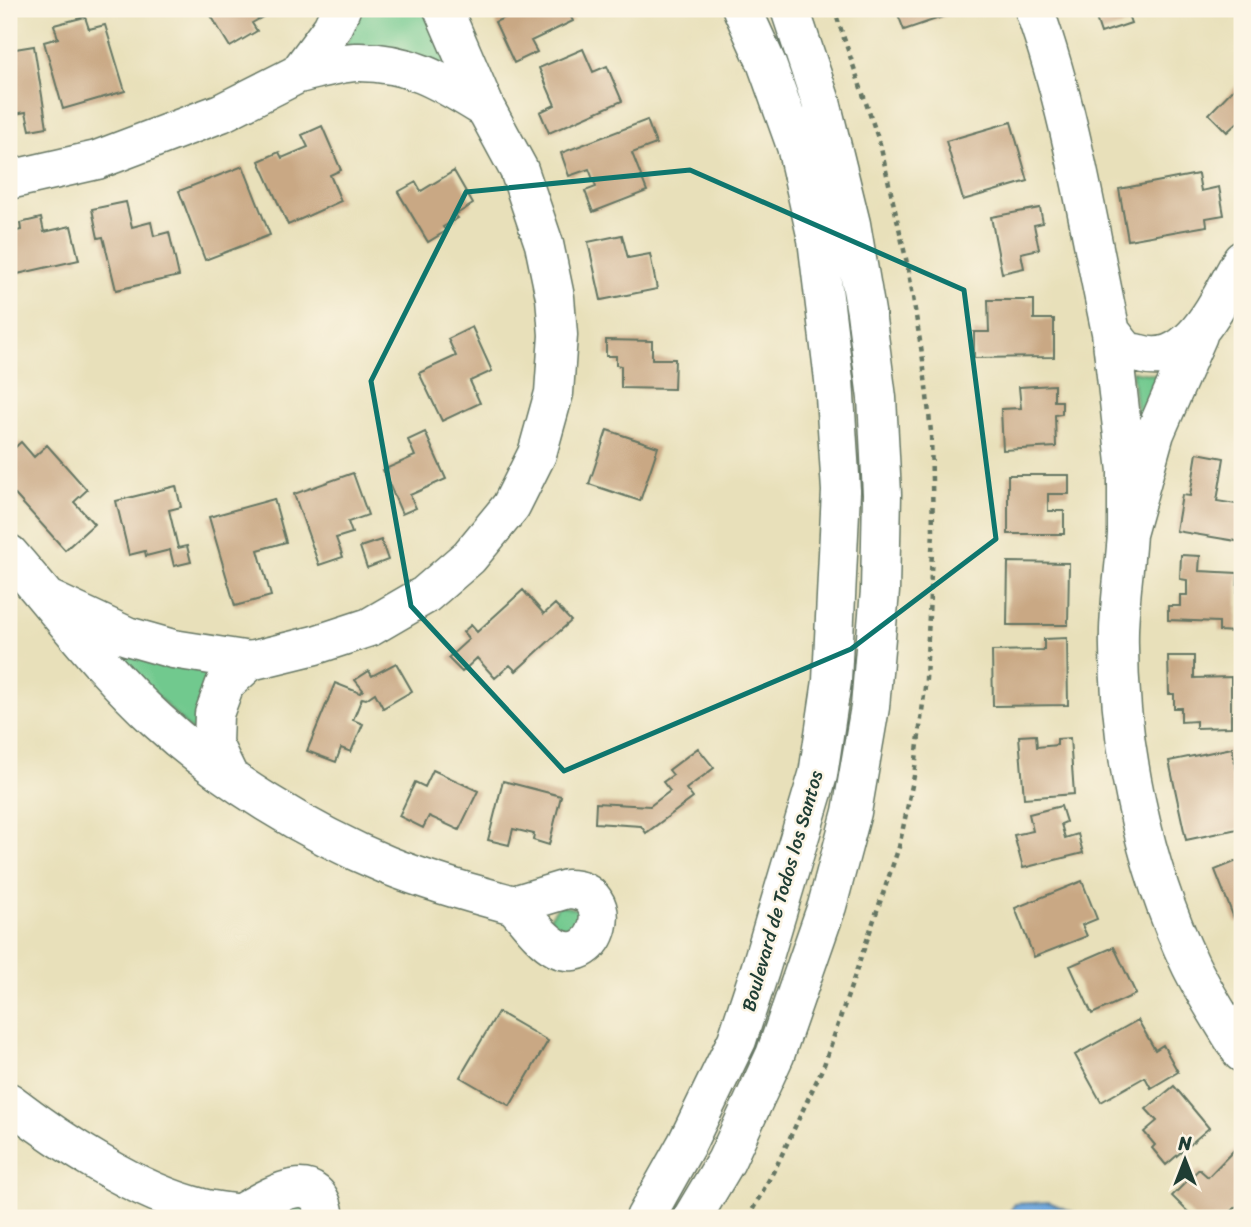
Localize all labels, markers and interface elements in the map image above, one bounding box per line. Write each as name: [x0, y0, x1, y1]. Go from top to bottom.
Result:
street label: Boulevard de Todos los Santos: [732, 767, 832, 1015]
north arrow: [1150, 1126, 1220, 1196]
text: N: [1177, 1127, 1192, 1160]

